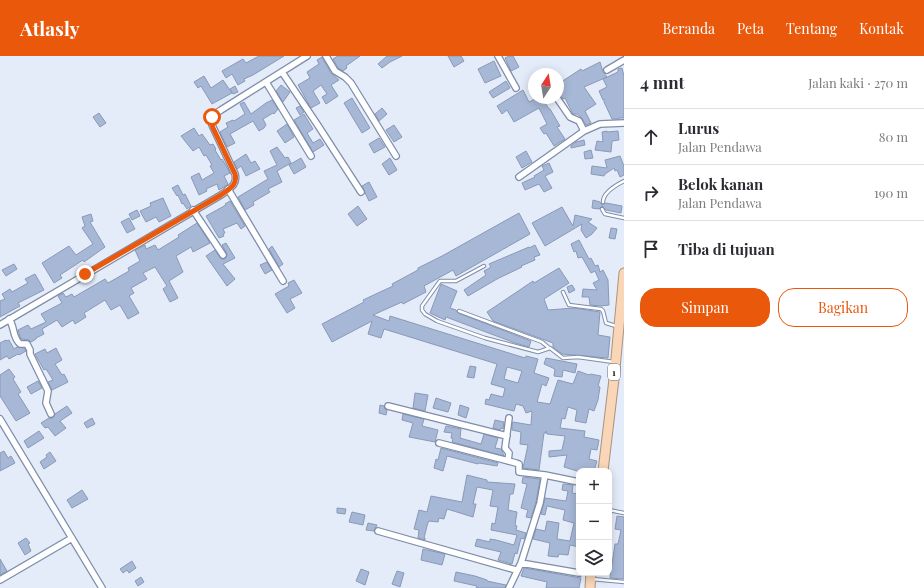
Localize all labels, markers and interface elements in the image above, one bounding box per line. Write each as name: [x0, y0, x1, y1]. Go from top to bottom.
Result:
text: Atlasly: [20, 15, 80, 41]
text: Beranda: [663, 19, 715, 38]
text: Peta: [737, 19, 764, 38]
text: Tentang: [786, 19, 837, 38]
text: Kontak: [859, 19, 904, 38]
north arrow: [528, 68, 564, 104]
text: 4 mnt: [640, 71, 685, 93]
text: Jalan kaki · 270 m: [808, 74, 908, 91]
route start: [203, 108, 221, 126]
text: Lurus: [678, 118, 719, 138]
icon: ahead: [640, 126, 662, 148]
text: 80 m: [879, 128, 908, 145]
text: Jalan Pendawa: [678, 138, 762, 155]
text: Belok kanan: [678, 174, 763, 194]
icon: right: [640, 182, 662, 204]
text: 190 m: [874, 184, 908, 201]
text: Jalan Pendawa: [678, 194, 762, 211]
icon: arrive: [640, 238, 662, 260]
text: Tiba di tujuan: [678, 239, 775, 259]
route end: [76, 265, 94, 283]
button: Simpan: [640, 288, 770, 327]
button: Bagikan: [778, 288, 908, 327]
road number: 1: [608, 364, 620, 380]
map controls: [576, 468, 612, 576]
button: +: [576, 468, 612, 504]
button: −: [576, 504, 612, 540]
button: layers: [576, 540, 612, 576]

